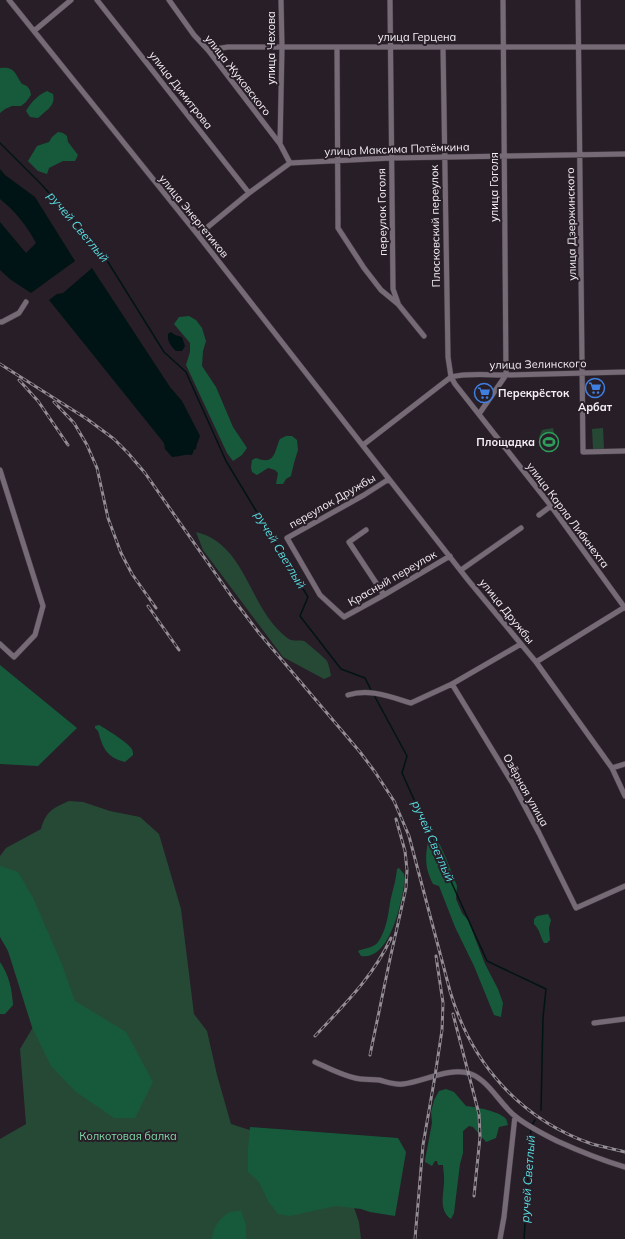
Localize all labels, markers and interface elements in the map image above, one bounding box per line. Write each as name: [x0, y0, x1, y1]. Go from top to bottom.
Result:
street label: улица Чехова: [264, 11, 278, 85]
street label: улица Герцена: [378, 30, 456, 44]
street label: улица Жуковского: [202, 32, 274, 118]
street label: улица Димитрова: [146, 48, 216, 132]
street label: улица Максима Потёмкина: [324, 139, 470, 159]
street label: улица Гоголя: [487, 152, 501, 222]
street label: Плосковский переулок: [427, 165, 443, 287]
street label: улица Дзержинского: [563, 167, 579, 281]
street label: переулок Гоголя: [374, 168, 390, 256]
street label: улица Энергетиков: [156, 172, 232, 260]
water label: ручей Светлый: [45, 188, 112, 265]
street label: улица Зелинского: [489, 356, 587, 372]
supermarket icon: Арбат: [584, 377, 606, 399]
supermarket icon: Перекрёсток: [473, 382, 495, 404]
place label: Перекрёсток: [498, 386, 570, 400]
place label: Арбат: [578, 400, 613, 414]
sports icon: Площадка: [538, 431, 560, 453]
place label: Площадка: [476, 435, 535, 449]
street label: улица Карла Либкнехта: [524, 459, 612, 571]
street label: переулок Дружбы: [286, 471, 378, 531]
water label: ручей Светлый: [251, 508, 309, 591]
street label: Красный переулок: [345, 547, 439, 609]
street label: улица Дружбы: [476, 576, 538, 646]
street label: Озёрная улица: [500, 751, 552, 829]
water label: ручей Светлый: [409, 798, 458, 884]
park label: Колкотовая балка: [79, 1129, 177, 1143]
water label: ручей Светлый: [517, 1135, 538, 1223]

